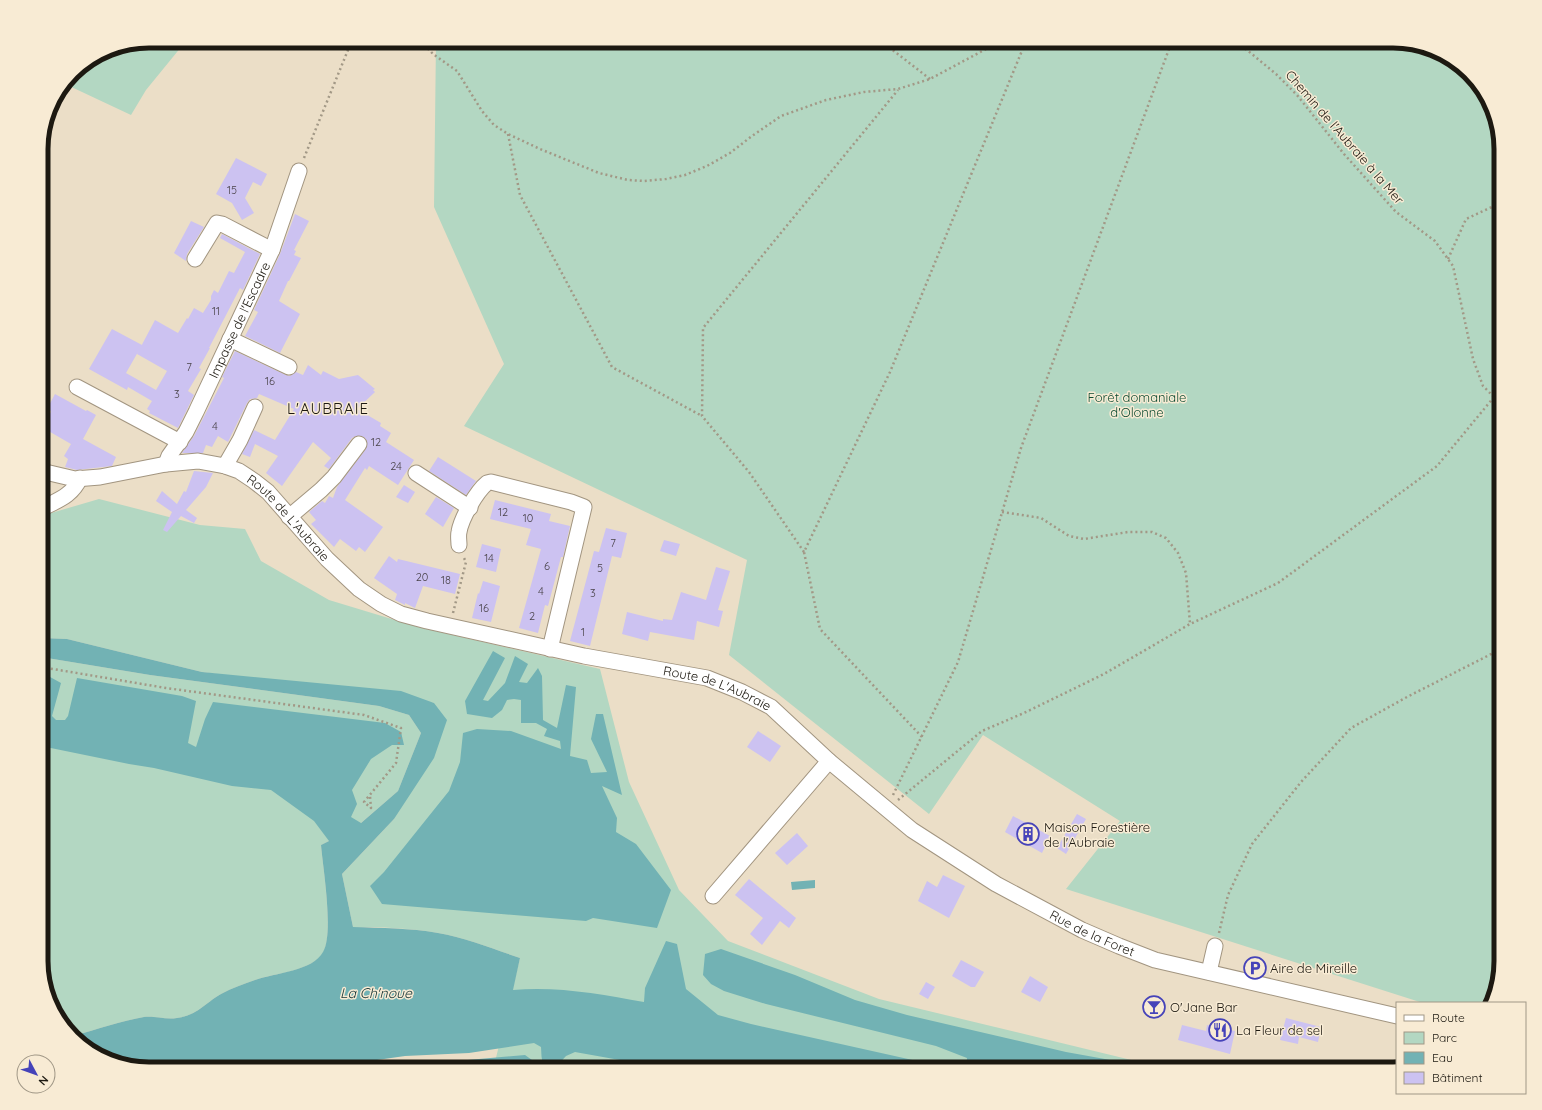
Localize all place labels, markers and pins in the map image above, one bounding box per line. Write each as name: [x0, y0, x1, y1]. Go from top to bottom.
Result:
place label: Maison Forestière de l'Aubraie: [1044, 819, 1150, 850]
building icon: Maison Forestière de l'Aubraie: [1015, 821, 1041, 847]
parking icon: Aire de Mireille: [1242, 955, 1268, 981]
place label: Aire de Mireille: [1270, 960, 1357, 976]
bar icon: O'Jane Bar: [1141, 994, 1167, 1020]
place label: O'Jane Bar: [1170, 999, 1238, 1015]
restaurant icon: La Fleur de sel: [1207, 1017, 1233, 1043]
place label: La Fleur de sel: [1236, 1022, 1323, 1038]

